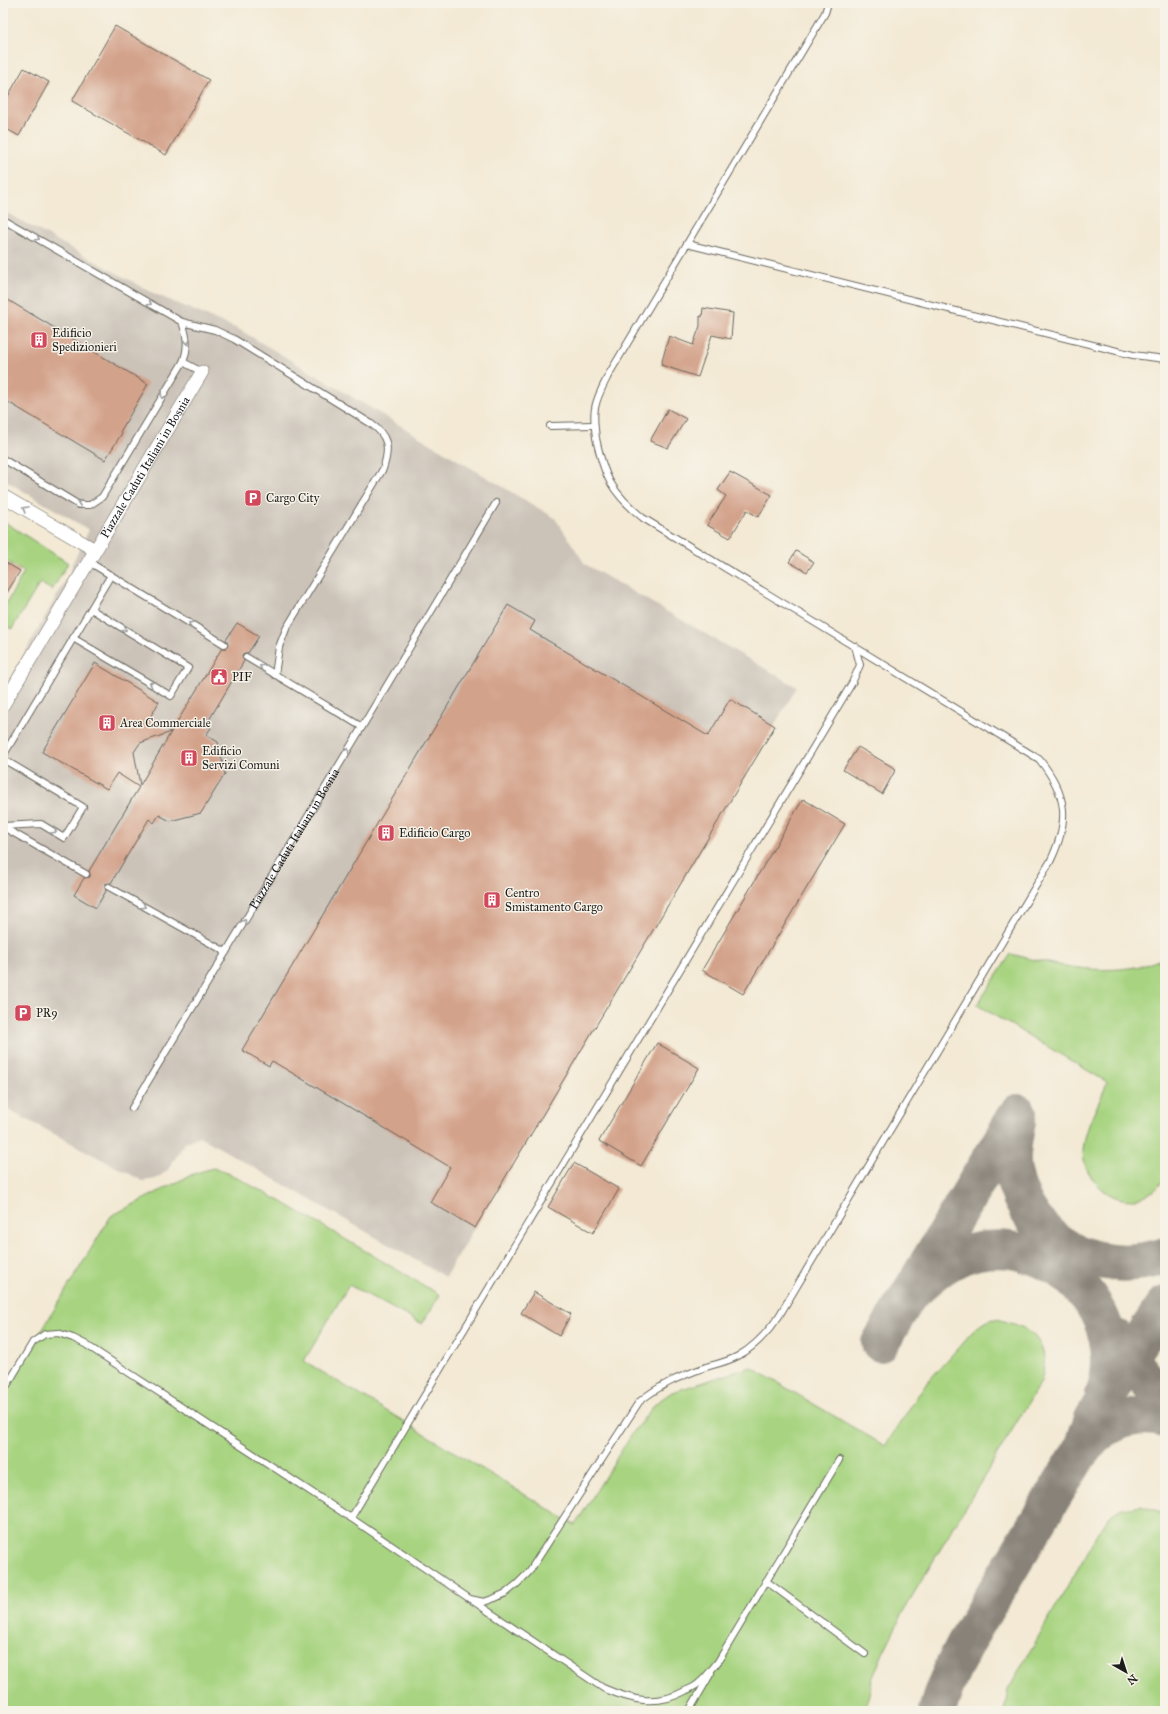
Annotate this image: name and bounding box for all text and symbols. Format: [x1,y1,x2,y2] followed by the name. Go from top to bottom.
[33,233,40,240] one-way arrow
[145,298,153,305] one-way arrow
[52,326,117,354] place label: Edificio Spedizionieri
[29,330,49,350] building icon: Edificio Spedizionieri
[182,339,191,345] one-way arrow
[160,392,168,399] one-way arrow
[97,393,193,540] street label: Piazzale Caduti Italiani in Bosnia
[243,488,263,508] parking icon: Cargo City
[266,491,320,506] place label: Cargo City
[76,499,83,508] one-way arrow
[22,506,29,513] one-way arrow
[188,621,195,628] one-way arrow
[120,625,127,632] one-way arrow
[259,664,266,672] one-way arrow
[209,667,229,687] public building icon: PIF
[232,670,252,684] place label: PIF
[149,682,156,689] one-way arrow
[97,713,117,733] building icon: Area Commerciale
[119,716,211,730] place label: Area Commerciale
[202,744,280,772] place label: Edificio Servizi Comuni
[179,748,199,768] building icon: Edificio Servizi Comuni
[343,748,350,755] one-way arrow
[246,765,343,912] street label: Piazzale Caduti Italiani in Bosnia
[376,823,396,843] building icon: Edificio Cargo
[399,826,470,841] place label: Edificio Cargo
[50,827,57,834] one-way arrow
[505,886,603,915] place label: Centro Smistamento Cargo
[482,890,502,910] building icon: Centro Smistamento Cargo
[139,901,146,908] one-way arrow
[239,919,247,926] one-way arrow
[13,1003,33,1023] parking icon: PR9
[36,1006,58,1020] place label: PR9
[1106,1652,1146,1692] north arrow
[1124,1671,1140,1688] text: N

